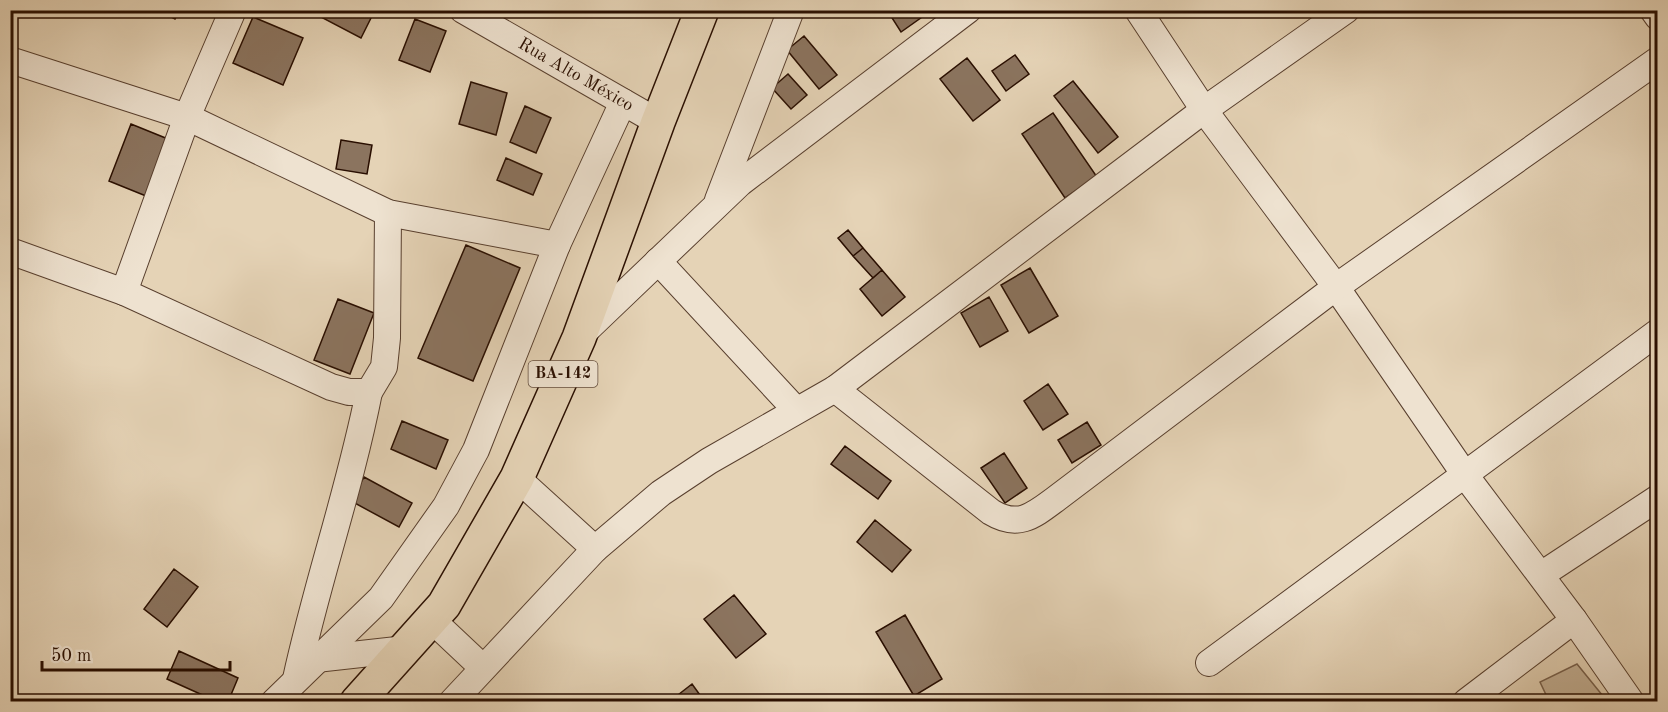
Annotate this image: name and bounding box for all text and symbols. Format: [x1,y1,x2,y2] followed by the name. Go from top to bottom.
[515,35,637,115] street label: Rua Alto México
[528,361,598,387] road number: BA-142
[42,634,230,672] scale bar
[51,647,91,665] text: 50 m

